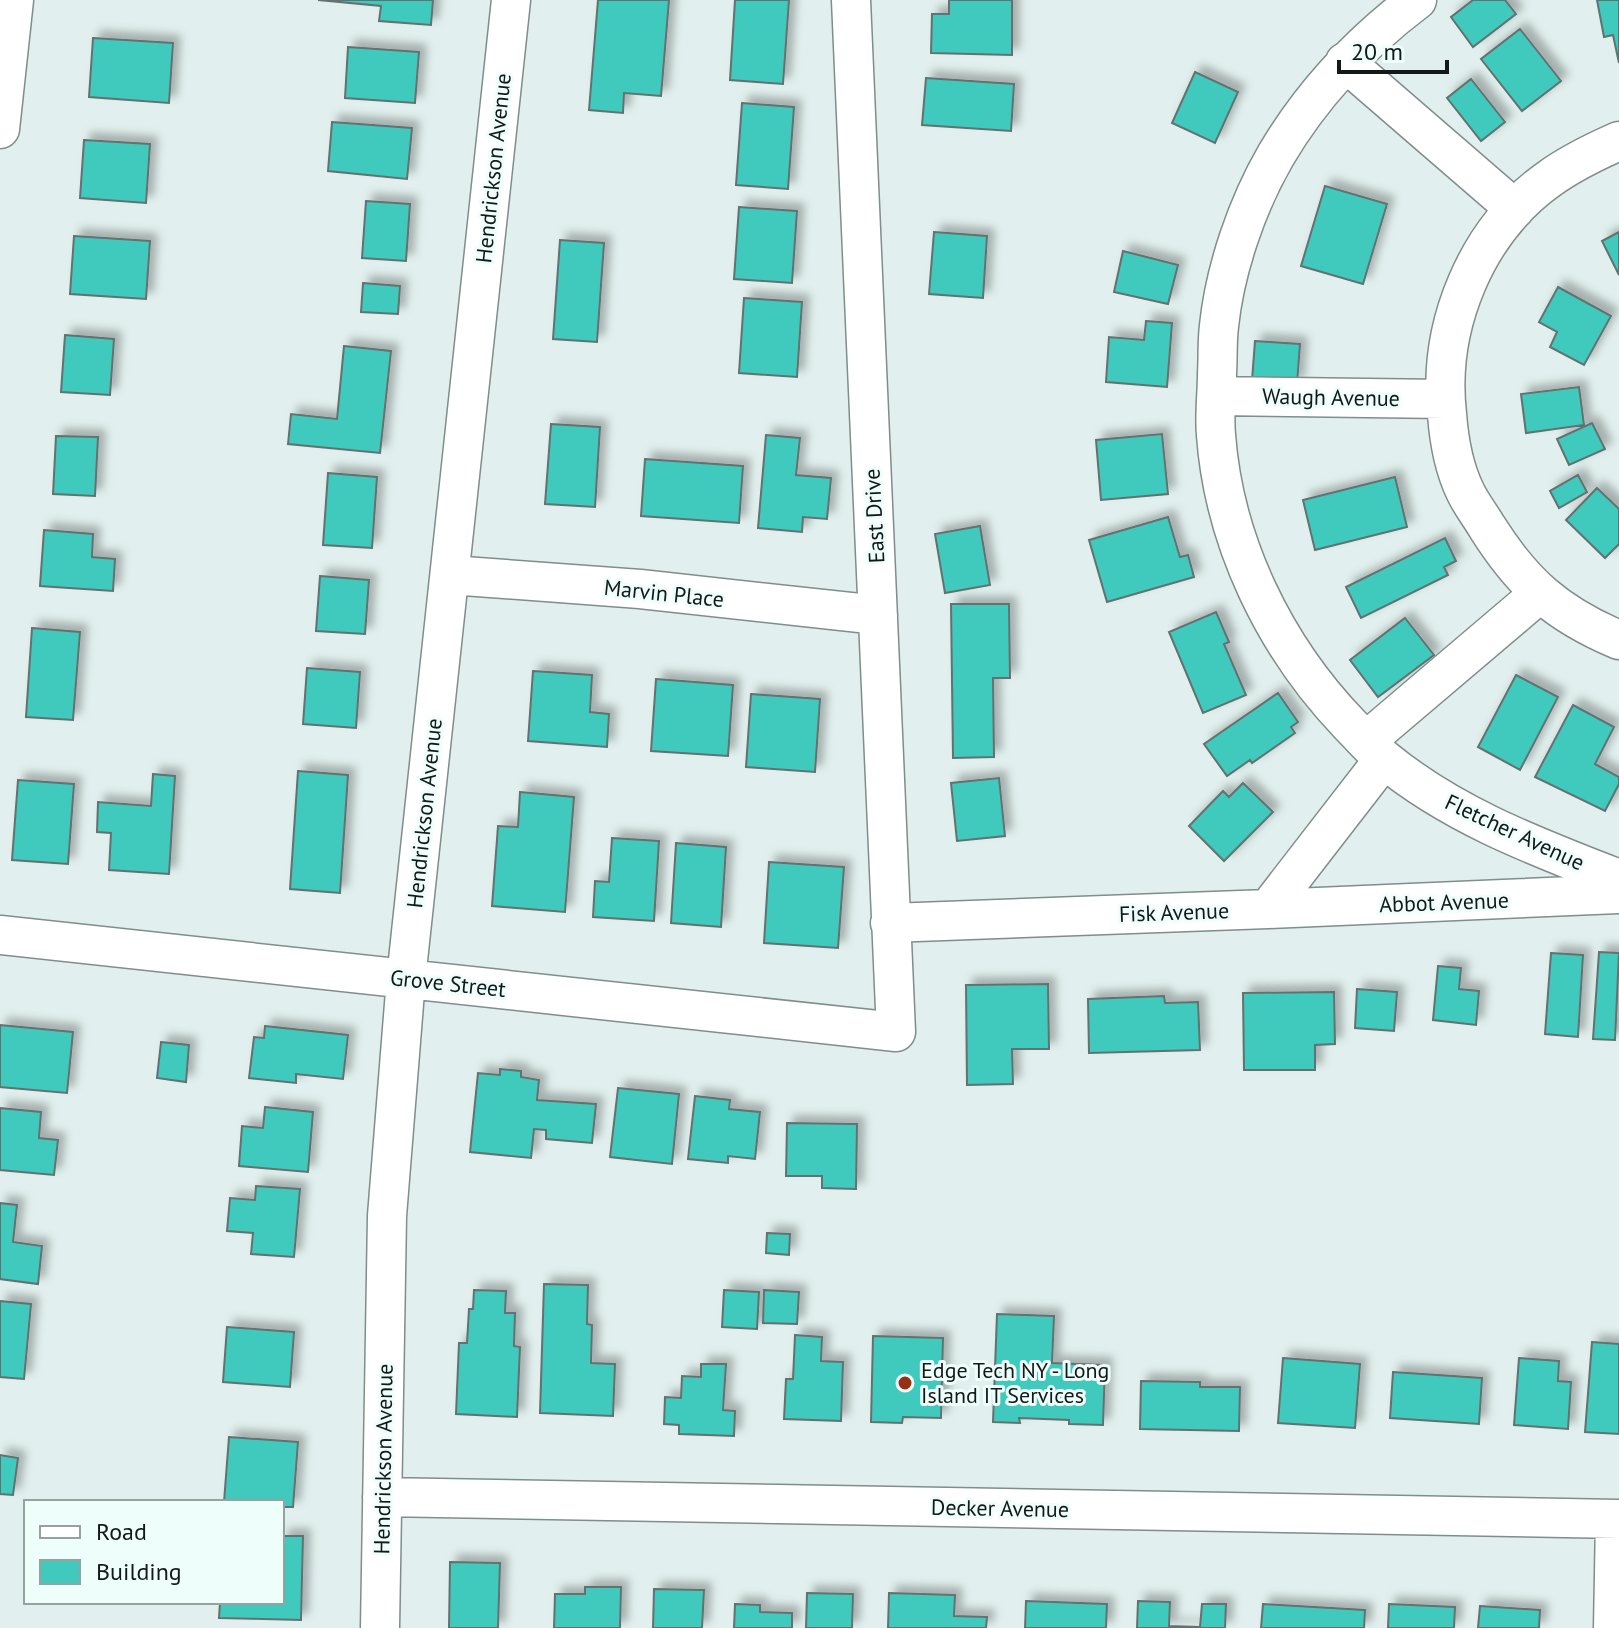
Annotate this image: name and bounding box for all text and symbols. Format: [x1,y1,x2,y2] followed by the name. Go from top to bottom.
[1339,24,1447,74] scale bar
[1351,36,1403,67] text: 20 m
[469,72,517,264] street label: Hendrickson Avenue
[1262,382,1400,412] street label: Waugh Avenue
[858,468,890,564] street label: East Drive
[603,573,725,613] street label: Marvin Place
[400,717,448,909] street label: Hendrickson Avenue
[1441,787,1589,877] street label: Fletcher Avenue
[1379,886,1509,918] street label: Abbot Avenue
[1118,896,1230,928] street label: Fisk Avenue
[389,963,508,1003] street label: Grove Street
[921,1356,1109,1409] place label: Edge Tech NY - Long Island IT Services
[367,1363,399,1555] street label: Hendrickson Avenue
[896,1374,914,1392] marker: Edge Tech NY - Long Island IT Services
[931,1493,1069,1523] street label: Decker Avenue
[24,1500,284,1604] legend
[96,1516,147,1547] text: Road
[96,1556,182,1587] text: Building

